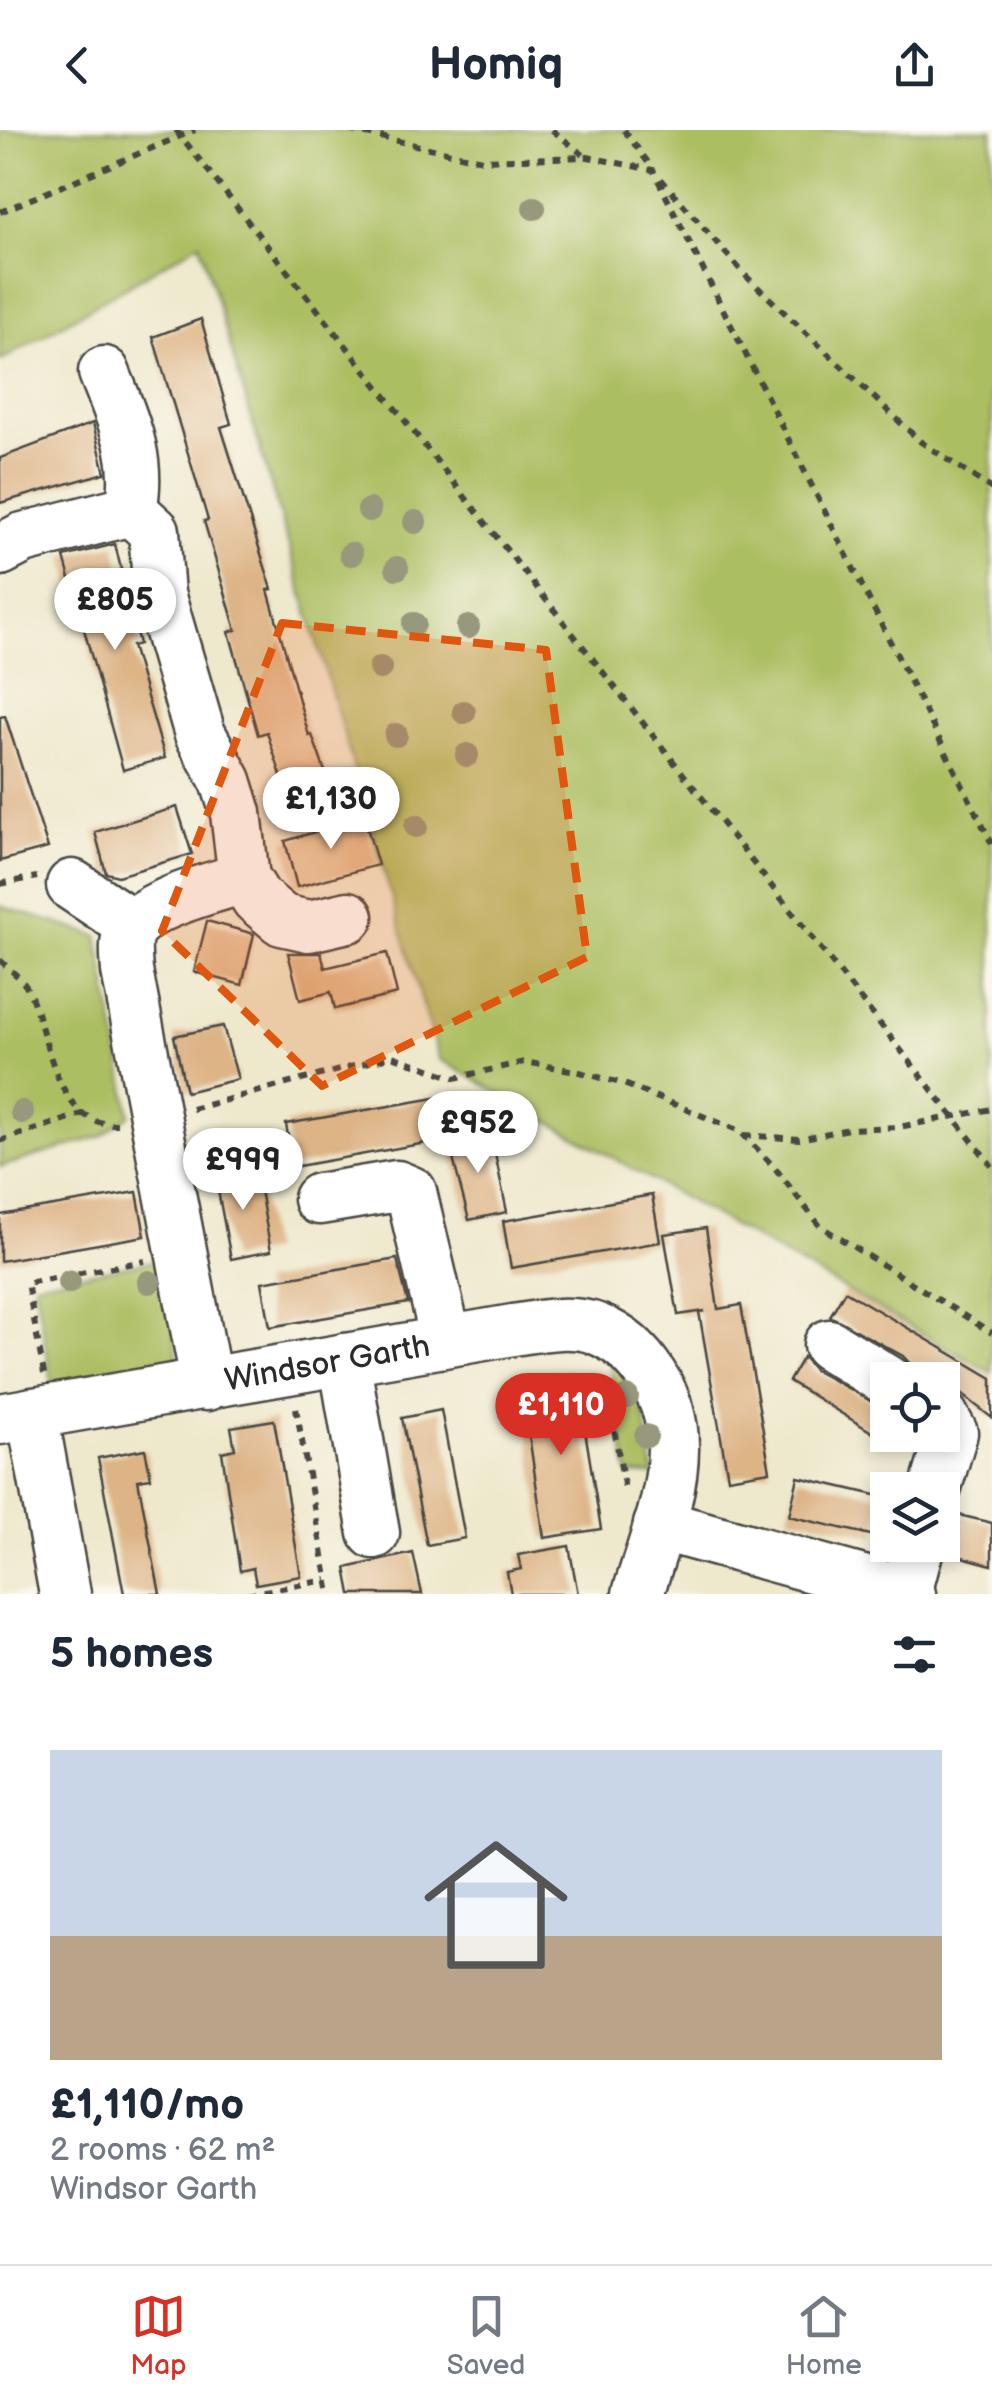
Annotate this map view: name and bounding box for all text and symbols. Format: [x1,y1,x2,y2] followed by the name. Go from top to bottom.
[50,38,105,93] icon: back
[429,38,563,93] text: Homiq
[887,38,942,93] icon: share
[56,568,174,653] pin: £805
[76,581,154,620] text: £805
[250,767,412,852] pin: £1,130
[285,780,377,819] text: £1,130
[419,1091,537,1176] pin: £952
[440,1104,516,1143] text: £952
[184,1128,302,1213] pin: £999
[205,1141,281,1180] text: £999
[222,1327,433,1401] street label: Windsor Garth
[870,1362,960,1562] map controls
[870,1362,960,1452] button: locate
[480,1373,642,1458] pin: £1,110
[517,1386,605,1425] text: £1,110
[870,1472,960,1562] button: layers
[887,1627,942,1682] icon: filters
[50,1629,213,1680] text: 5 homes
[406,1815,586,1995] icon: home
[50,2080,244,2131] text: £1,110/mo
[50,2131,275,2170] text: 2 rooms · 62 m²
[50,2170,257,2209] text: Windsor Garth
[130,2289,186,2382] tab: Map
[447,2289,525,2382] tab: Saved
[786,2289,862,2382] tab: Home

